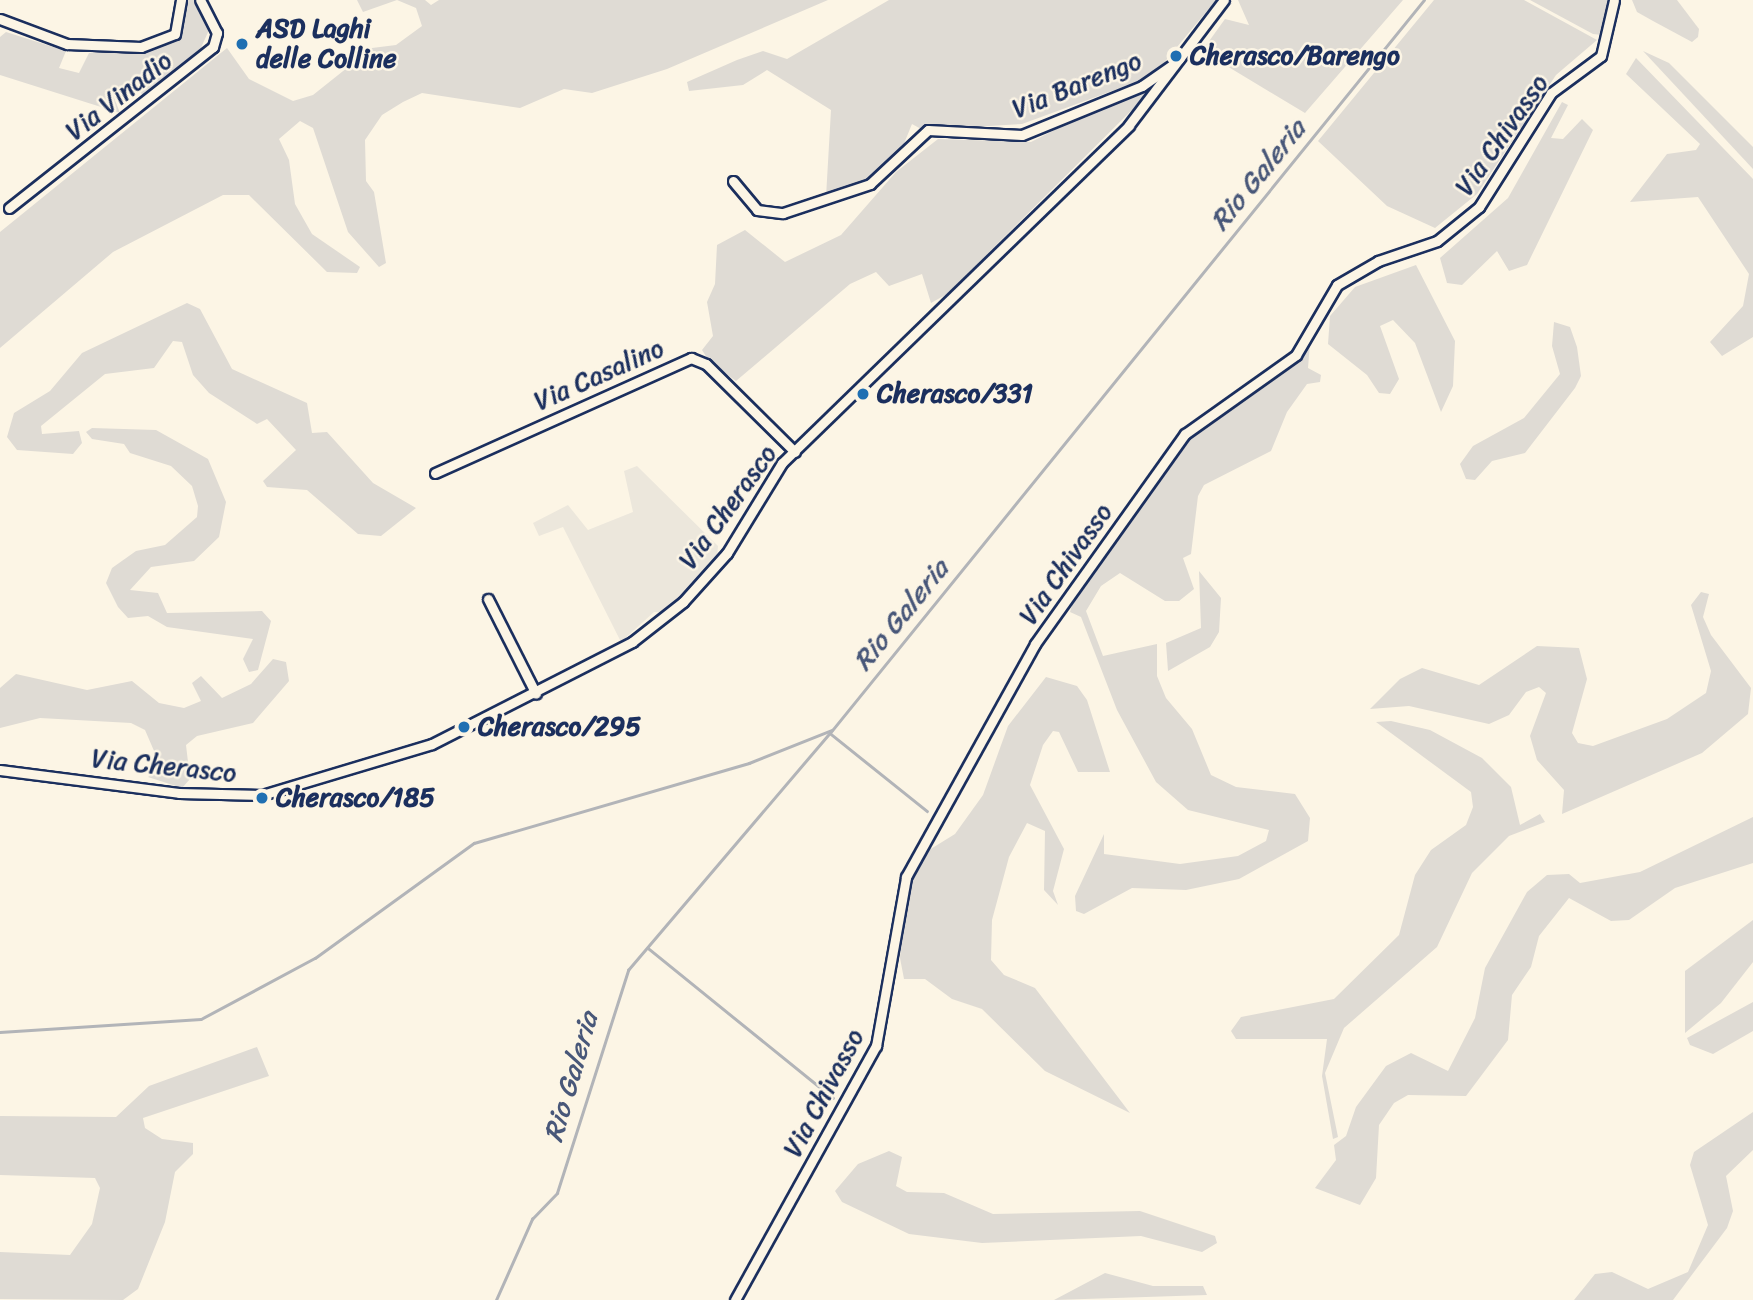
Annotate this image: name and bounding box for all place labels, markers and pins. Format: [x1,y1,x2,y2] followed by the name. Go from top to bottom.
[256,13,396,74] place label: ASD Laghi delle Colline
[234,36,250,52] marker: ASD Laghi delle Colline
[1190,40,1400,72] place label: Cherasco/Barengo
[1168,48,1184,64] marker: Cherasco/Barengo
[877,378,1033,410] place label: Cherasco/331
[855,386,871,402] marker: Cherasco/331
[478,711,641,743] place label: Cherasco/295
[456,719,472,735] marker: Cherasco/295
[276,782,435,814] place label: Cherasco/185
[254,790,270,806] marker: Cherasco/185

